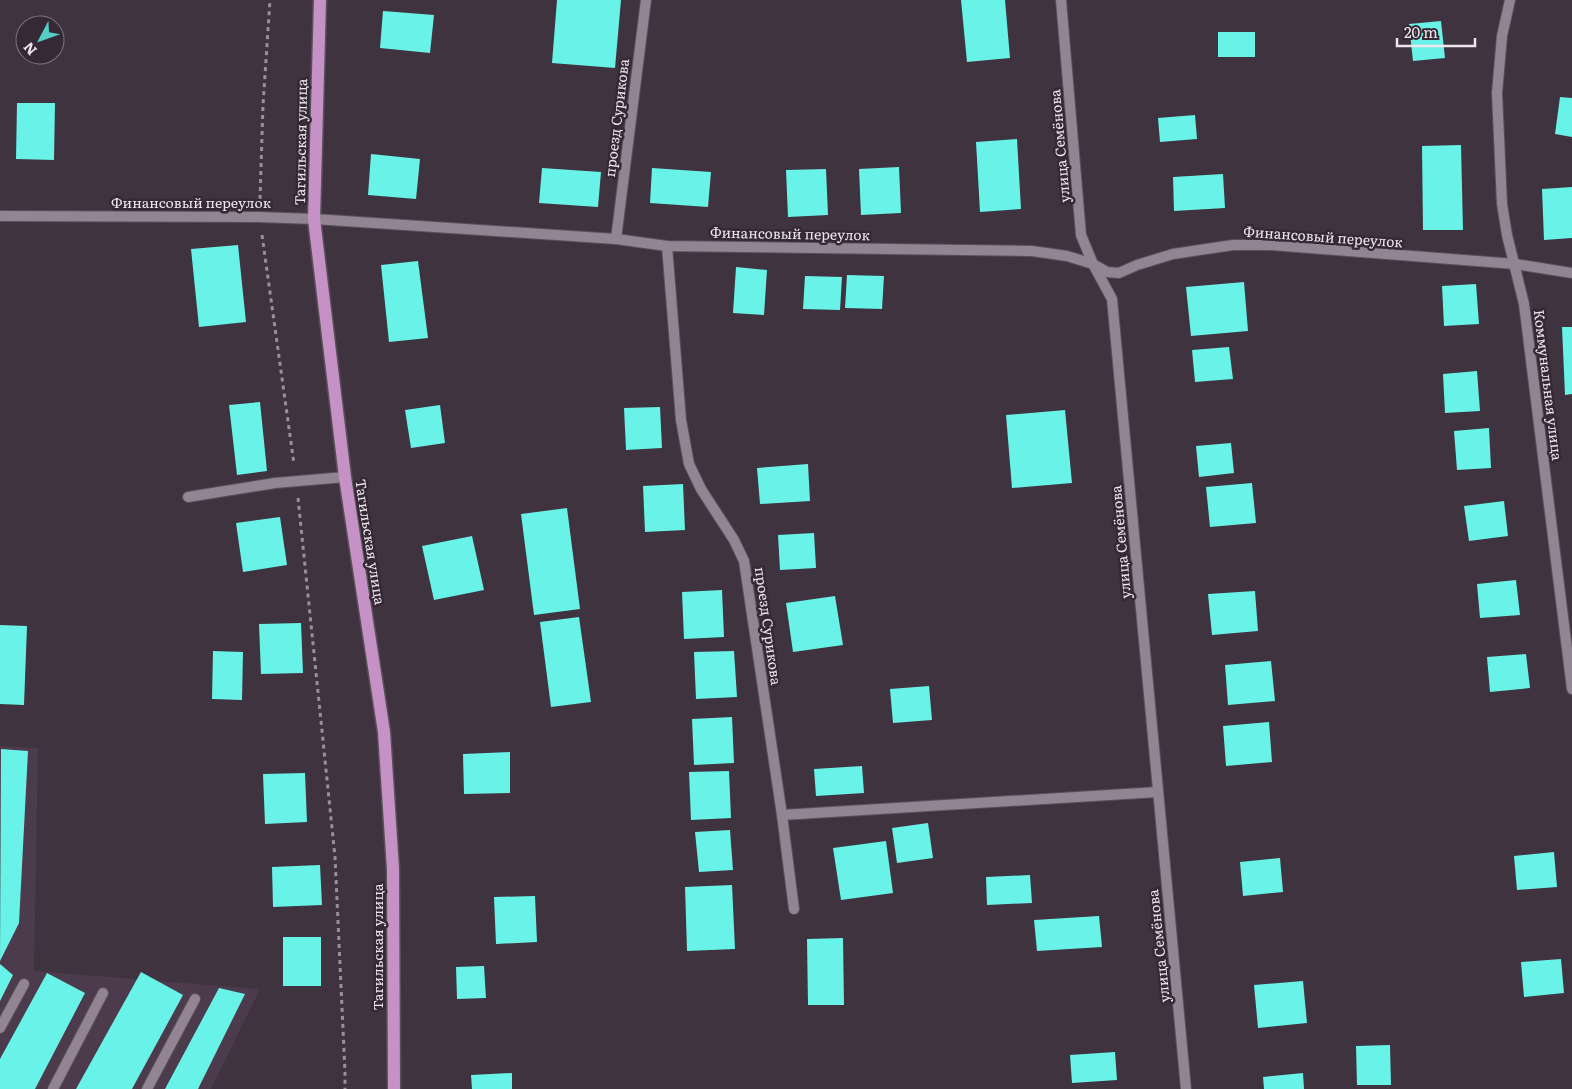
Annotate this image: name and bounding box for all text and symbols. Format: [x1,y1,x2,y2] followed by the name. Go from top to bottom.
[15,15,65,65] north arrow
[1397,15,1474,47] scale bar
[1404,20,1438,43] text: 20 m
[18,38,41,60] text: N
[599,57,633,178] street label: проезд Сурикова
[289,78,311,206] street label: Тагильская улица
[1044,88,1074,204] street label: улица Семёнова
[111,192,272,212] street label: Финансовый переулок
[1243,220,1404,252] street label: Финансовый переулок
[710,222,871,244] street label: Финансовый переулок
[1530,308,1568,462] street label: Коммунальная улица
[351,478,391,607] street label: Тагильская улица
[1105,484,1135,600] street label: улица Семёнова
[751,566,787,687] street label: проезд Сурикова
[367,883,387,1010] street label: Тагильская улица
[1142,888,1174,1004] street label: улица Семёнова

